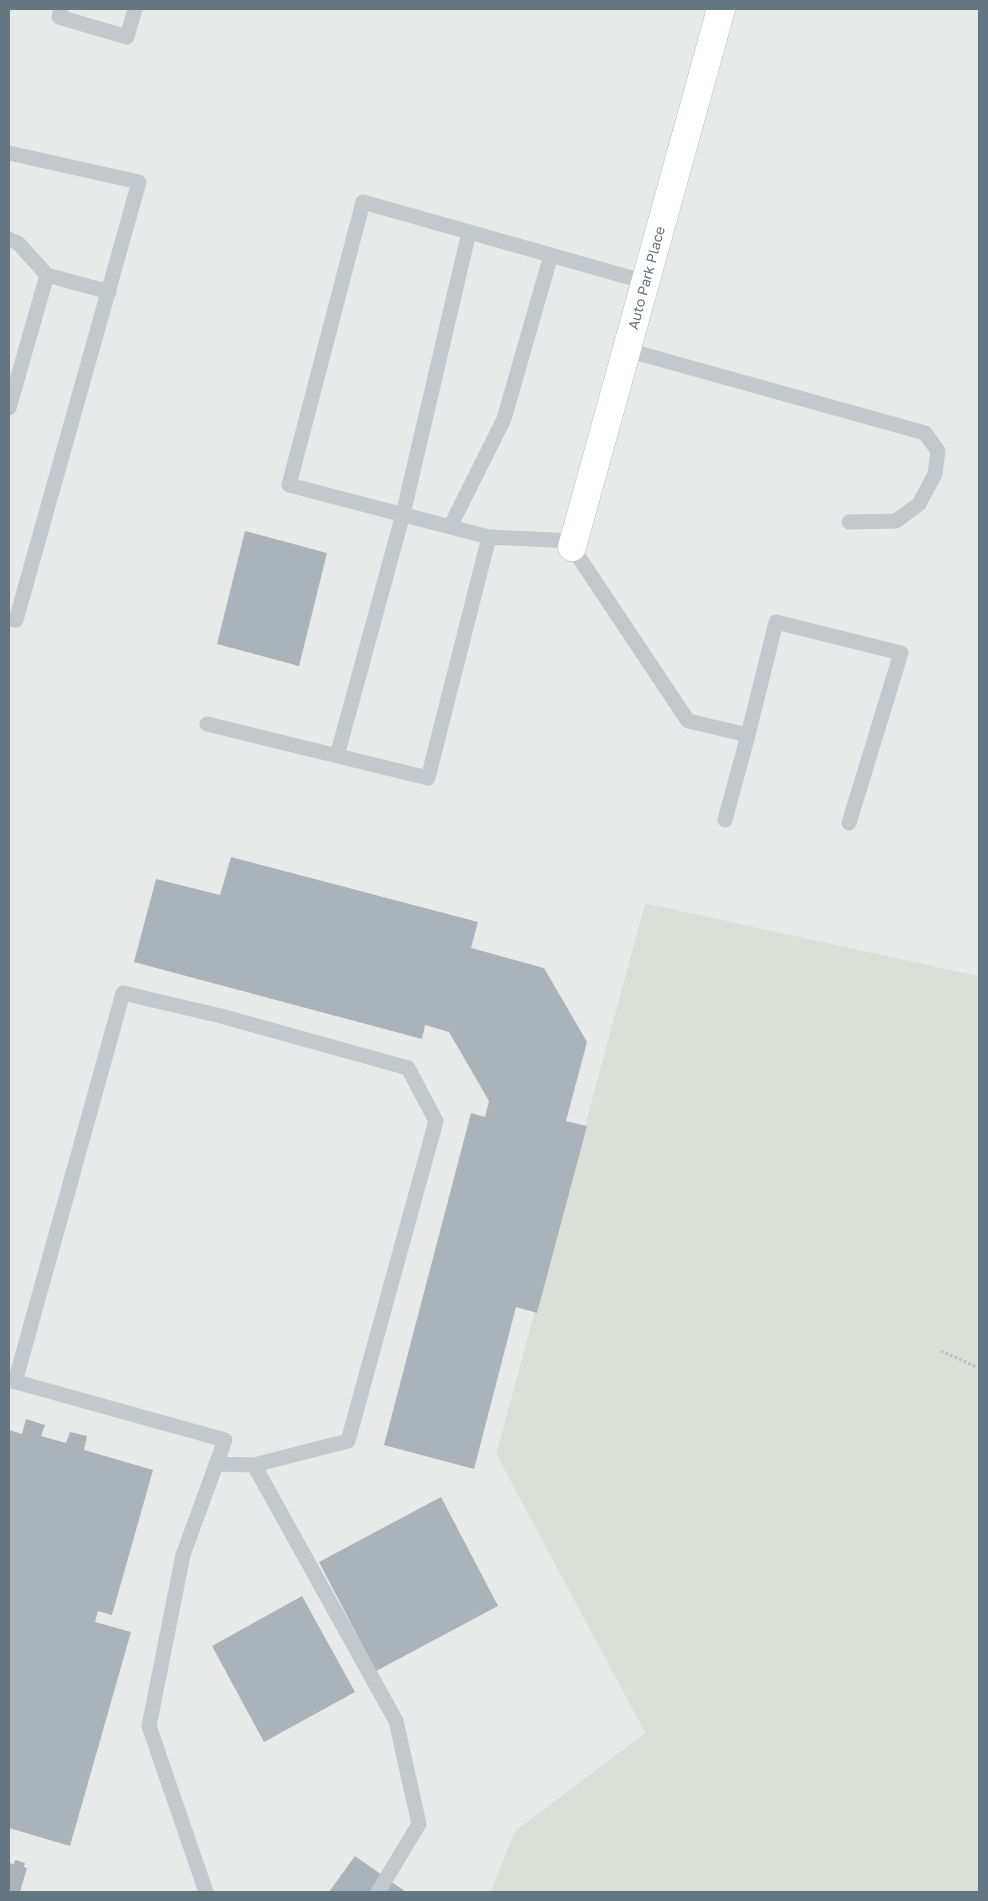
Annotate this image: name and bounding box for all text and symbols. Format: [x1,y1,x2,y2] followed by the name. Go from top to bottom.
[625,225,669,331] street label: Auto Park Place

